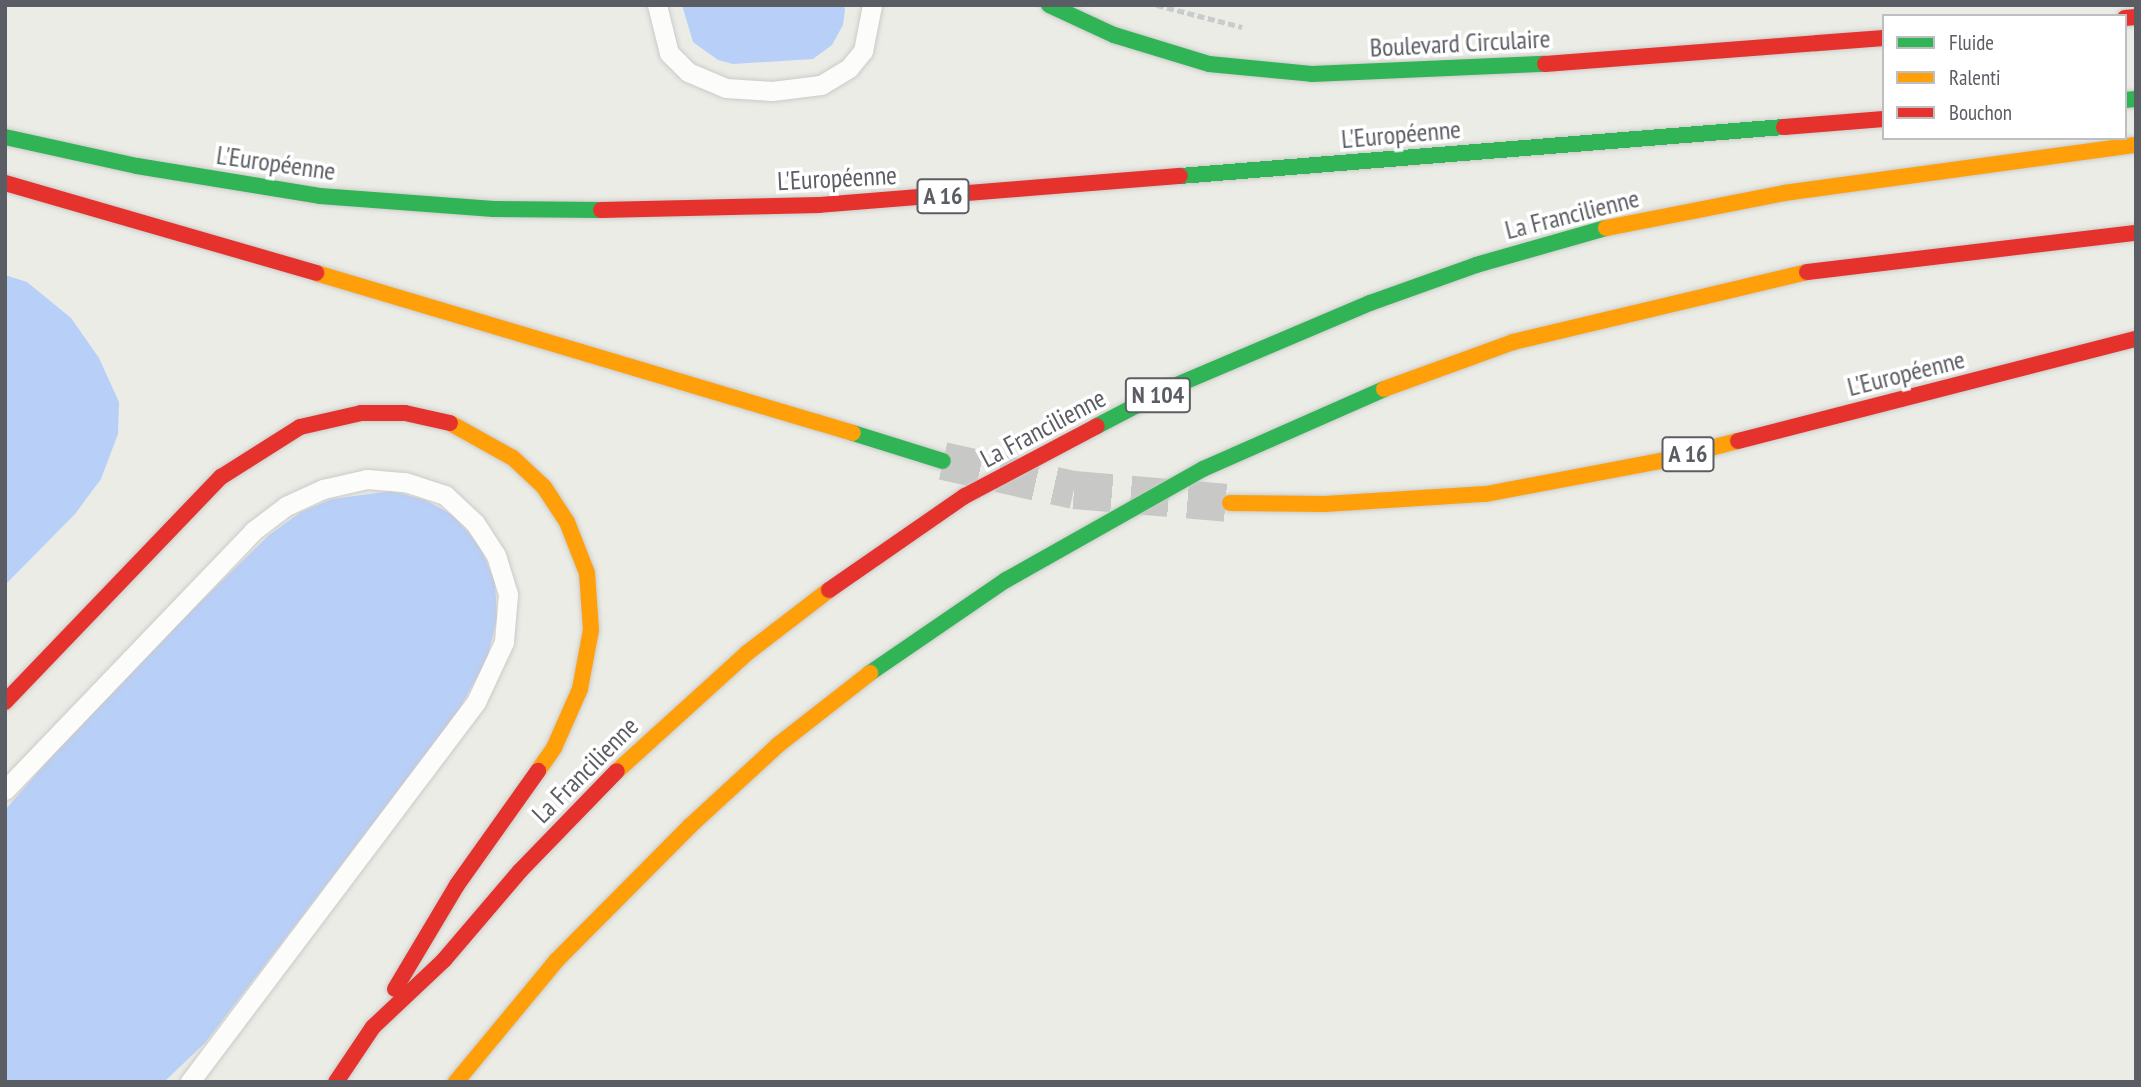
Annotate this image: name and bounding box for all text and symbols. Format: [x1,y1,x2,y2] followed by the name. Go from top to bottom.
[1882,14,2127,140] legend
[1369,23,1551,63] street label: Boulevard Circulaire
[1949,29,1994,56] text: Fluide
[1949,64,2001,91] text: Ralenti
[1949,99,2012,126] text: Bouchon
[1340,113,1462,155] street label: L'Européenne
[215,139,337,187] street label: L'Européenne
[776,159,898,197] street label: L'Européenne
[915,176,971,216] road number: A 16
[1502,182,1642,246] street label: La Francilienne
[1844,343,1968,403] street label: L'Européenne
[1125,374,1191,416] road number: N 104
[975,382,1111,474] street label: La Francilienne
[1660,434,1716,475] road number: A 16
[526,711,644,829] street label: La Francilienne

